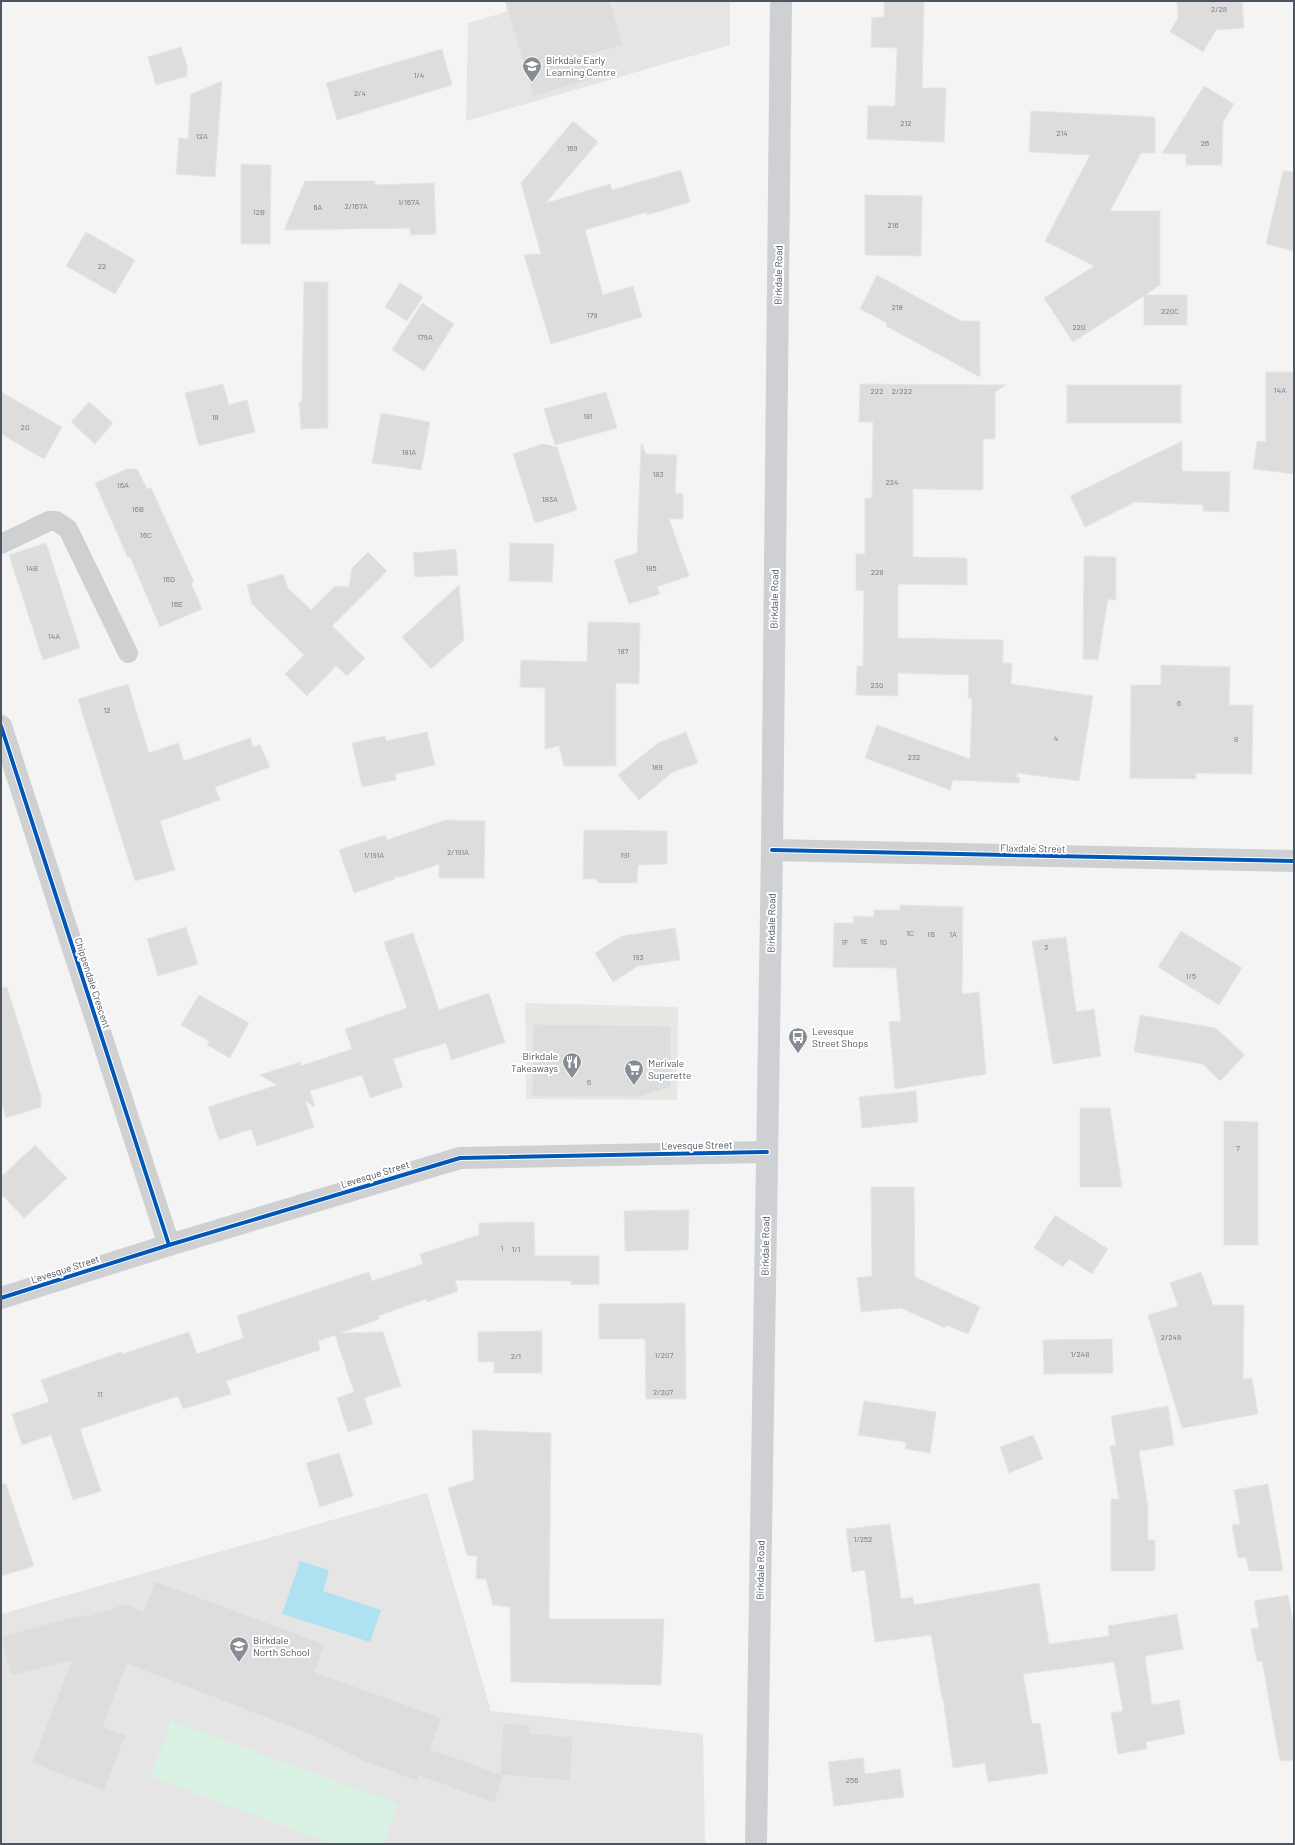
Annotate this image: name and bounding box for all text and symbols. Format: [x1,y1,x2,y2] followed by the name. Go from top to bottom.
[1211,4,1227,14] house number: 2/28
[546,54,616,78] place label: Birkdale Early Learning Centre
[521,55,543,83] school or university icon: Birkdale Early Learning Centre
[414,70,424,80] house number: 1/4
[354,88,366,98] house number: 2/4
[900,118,912,128] house number: 212
[1056,128,1068,138] house number: 214
[196,131,208,141] house number: 12A
[1201,138,1209,148] house number: 26
[566,143,578,153] house number: 169
[398,197,420,207] house number: 1/167A
[344,201,368,211] house number: 2/167A
[314,202,323,212] house number: 6A
[253,207,265,217] house number: 12B
[887,220,899,230] house number: 216
[771,245,785,305] street label: Birkdale Road
[98,261,106,271] house number: 22
[891,302,903,312] house number: 218
[1161,306,1179,316] house number: 220C
[587,310,597,320] house number: 179
[1072,322,1086,332] house number: 220
[417,332,433,342] house number: 179A
[1274,385,1286,395] house number: 14A
[871,386,883,396] house number: 222
[892,386,912,396] house number: 2/222
[583,411,593,421] house number: 181
[212,412,218,422] house number: 18
[21,422,29,432] house number: 20
[402,447,416,457] house number: 181A
[652,469,664,479] house number: 183
[886,477,898,487] house number: 224
[117,480,129,490] house number: 16A
[542,494,558,504] house number: 183A
[132,504,144,514] house number: 16B
[140,530,152,540] house number: 16C
[26,563,38,573] house number: 14B
[645,563,657,573] house number: 185
[871,567,883,577] house number: 228
[767,569,781,629] street label: Birkdale Road
[163,574,175,584] house number: 16D
[171,599,183,609] house number: 16E
[48,631,60,641] house number: 14A
[618,646,629,656] house number: 187
[871,680,883,690] house number: 230
[1177,698,1181,708] house number: 6
[103,705,111,715] house number: 12
[1054,733,1058,743] house number: 4
[1234,734,1238,744] house number: 8
[908,752,920,762] house number: 232
[651,762,663,772] house number: 189
[1000,841,1066,855] street label: Flaxdale Street
[447,847,469,857] house number: 2/191A
[364,850,384,860] house number: 1/191A
[620,850,630,860] house number: 191
[764,893,778,953] street label: Birkdale Road
[906,928,914,938] house number: 1C
[927,929,935,939] house number: 1B
[949,929,957,939] house number: 1A
[73,936,114,1030] street label: Chippendale Crescent
[860,936,868,946] house number: 1E
[841,937,849,947] house number: 1F
[879,937,887,947] house number: 1D
[1044,942,1048,952] house number: 3
[632,952,644,962] house number: 193
[1186,971,1196,981] house number: 1/5
[812,1025,868,1049] place label: Levesque Street Shops
[787,1026,809,1054] bus stop icon: Levesque Street Shops
[511,1050,558,1074] place label: Birkdale Takeaways
[561,1051,583,1079] restaurant icon: Birkdale Takeaways
[648,1057,691,1081] place label: Merivale Superette
[623,1058,645,1086] supermarket icon: Merivale Superette
[587,1077,591,1087] house number: 6
[661,1138,733,1152] street label: Levesque Street
[1236,1143,1240,1153] house number: 7
[339,1158,411,1190] street label: Levesque Street
[758,1216,772,1276] street label: Birkdale Road
[501,1243,504,1253] house number: 1
[512,1244,521,1254] house number: 1/1
[29,1252,101,1286] street label: Levesque Street
[1161,1332,1181,1342] house number: 2/248
[1071,1349,1089,1359] house number: 1/248
[655,1350,674,1360] house number: 1/207
[511,1351,521,1361] house number: 2/1
[653,1387,673,1397] house number: 2/207
[97,1389,103,1399] house number: 11
[854,1534,872,1544] house number: 1/252
[753,1540,767,1600] street label: Birkdale Road
[253,1634,310,1658] place label: Birkdale North School
[228,1635,250,1663] school or university icon: Birkdale North School
[846,1775,858,1785] house number: 256

